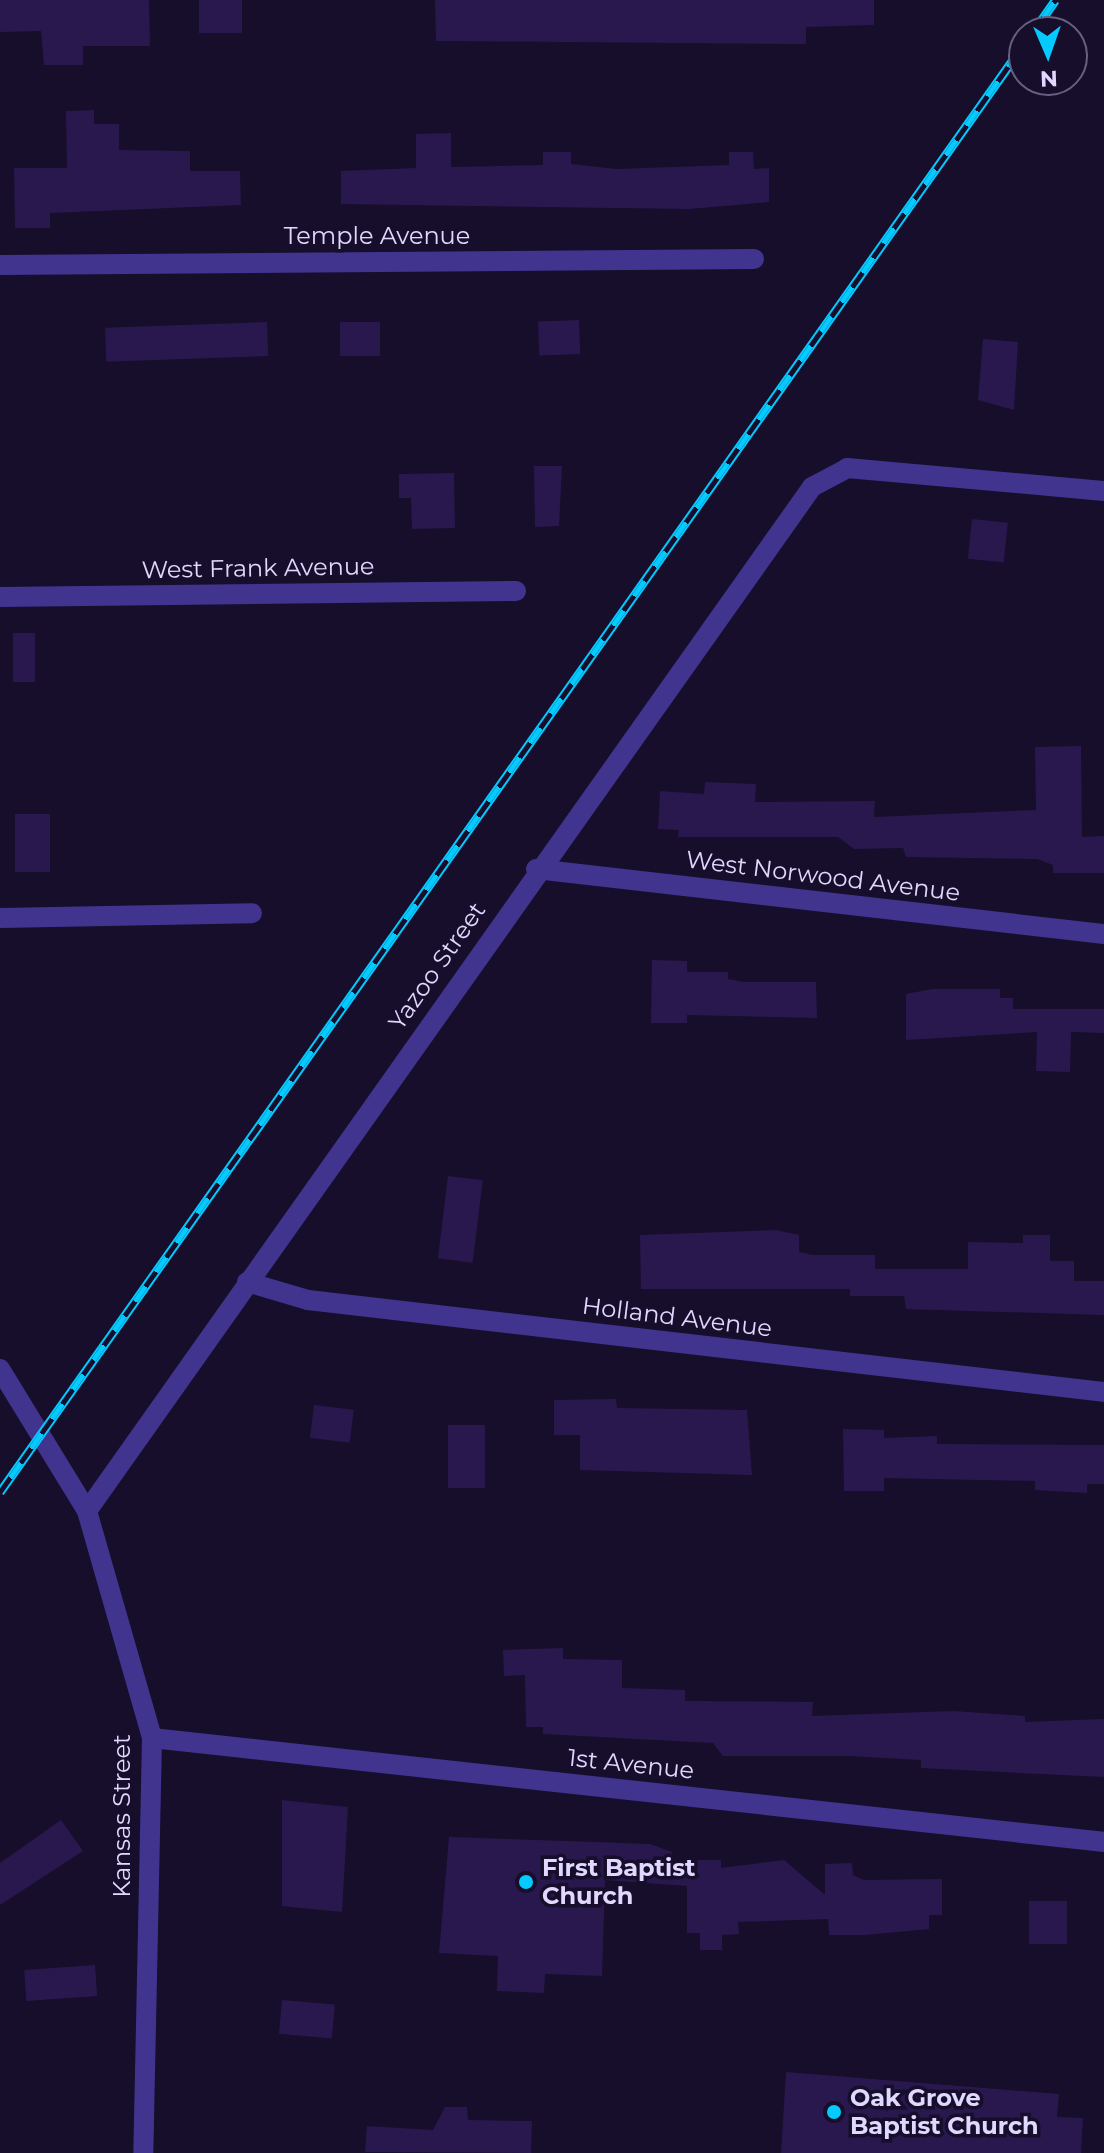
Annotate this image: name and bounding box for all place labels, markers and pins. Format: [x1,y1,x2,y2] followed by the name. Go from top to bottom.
[542,1854,695,1910] place label: First Baptist Church
[517,1873,535,1891] marker: First Baptist Church
[850,2084,1039,2140] place label: Oak Grove Baptist Church
[825,2103,843,2121] marker: Oak Grove Baptist Church

